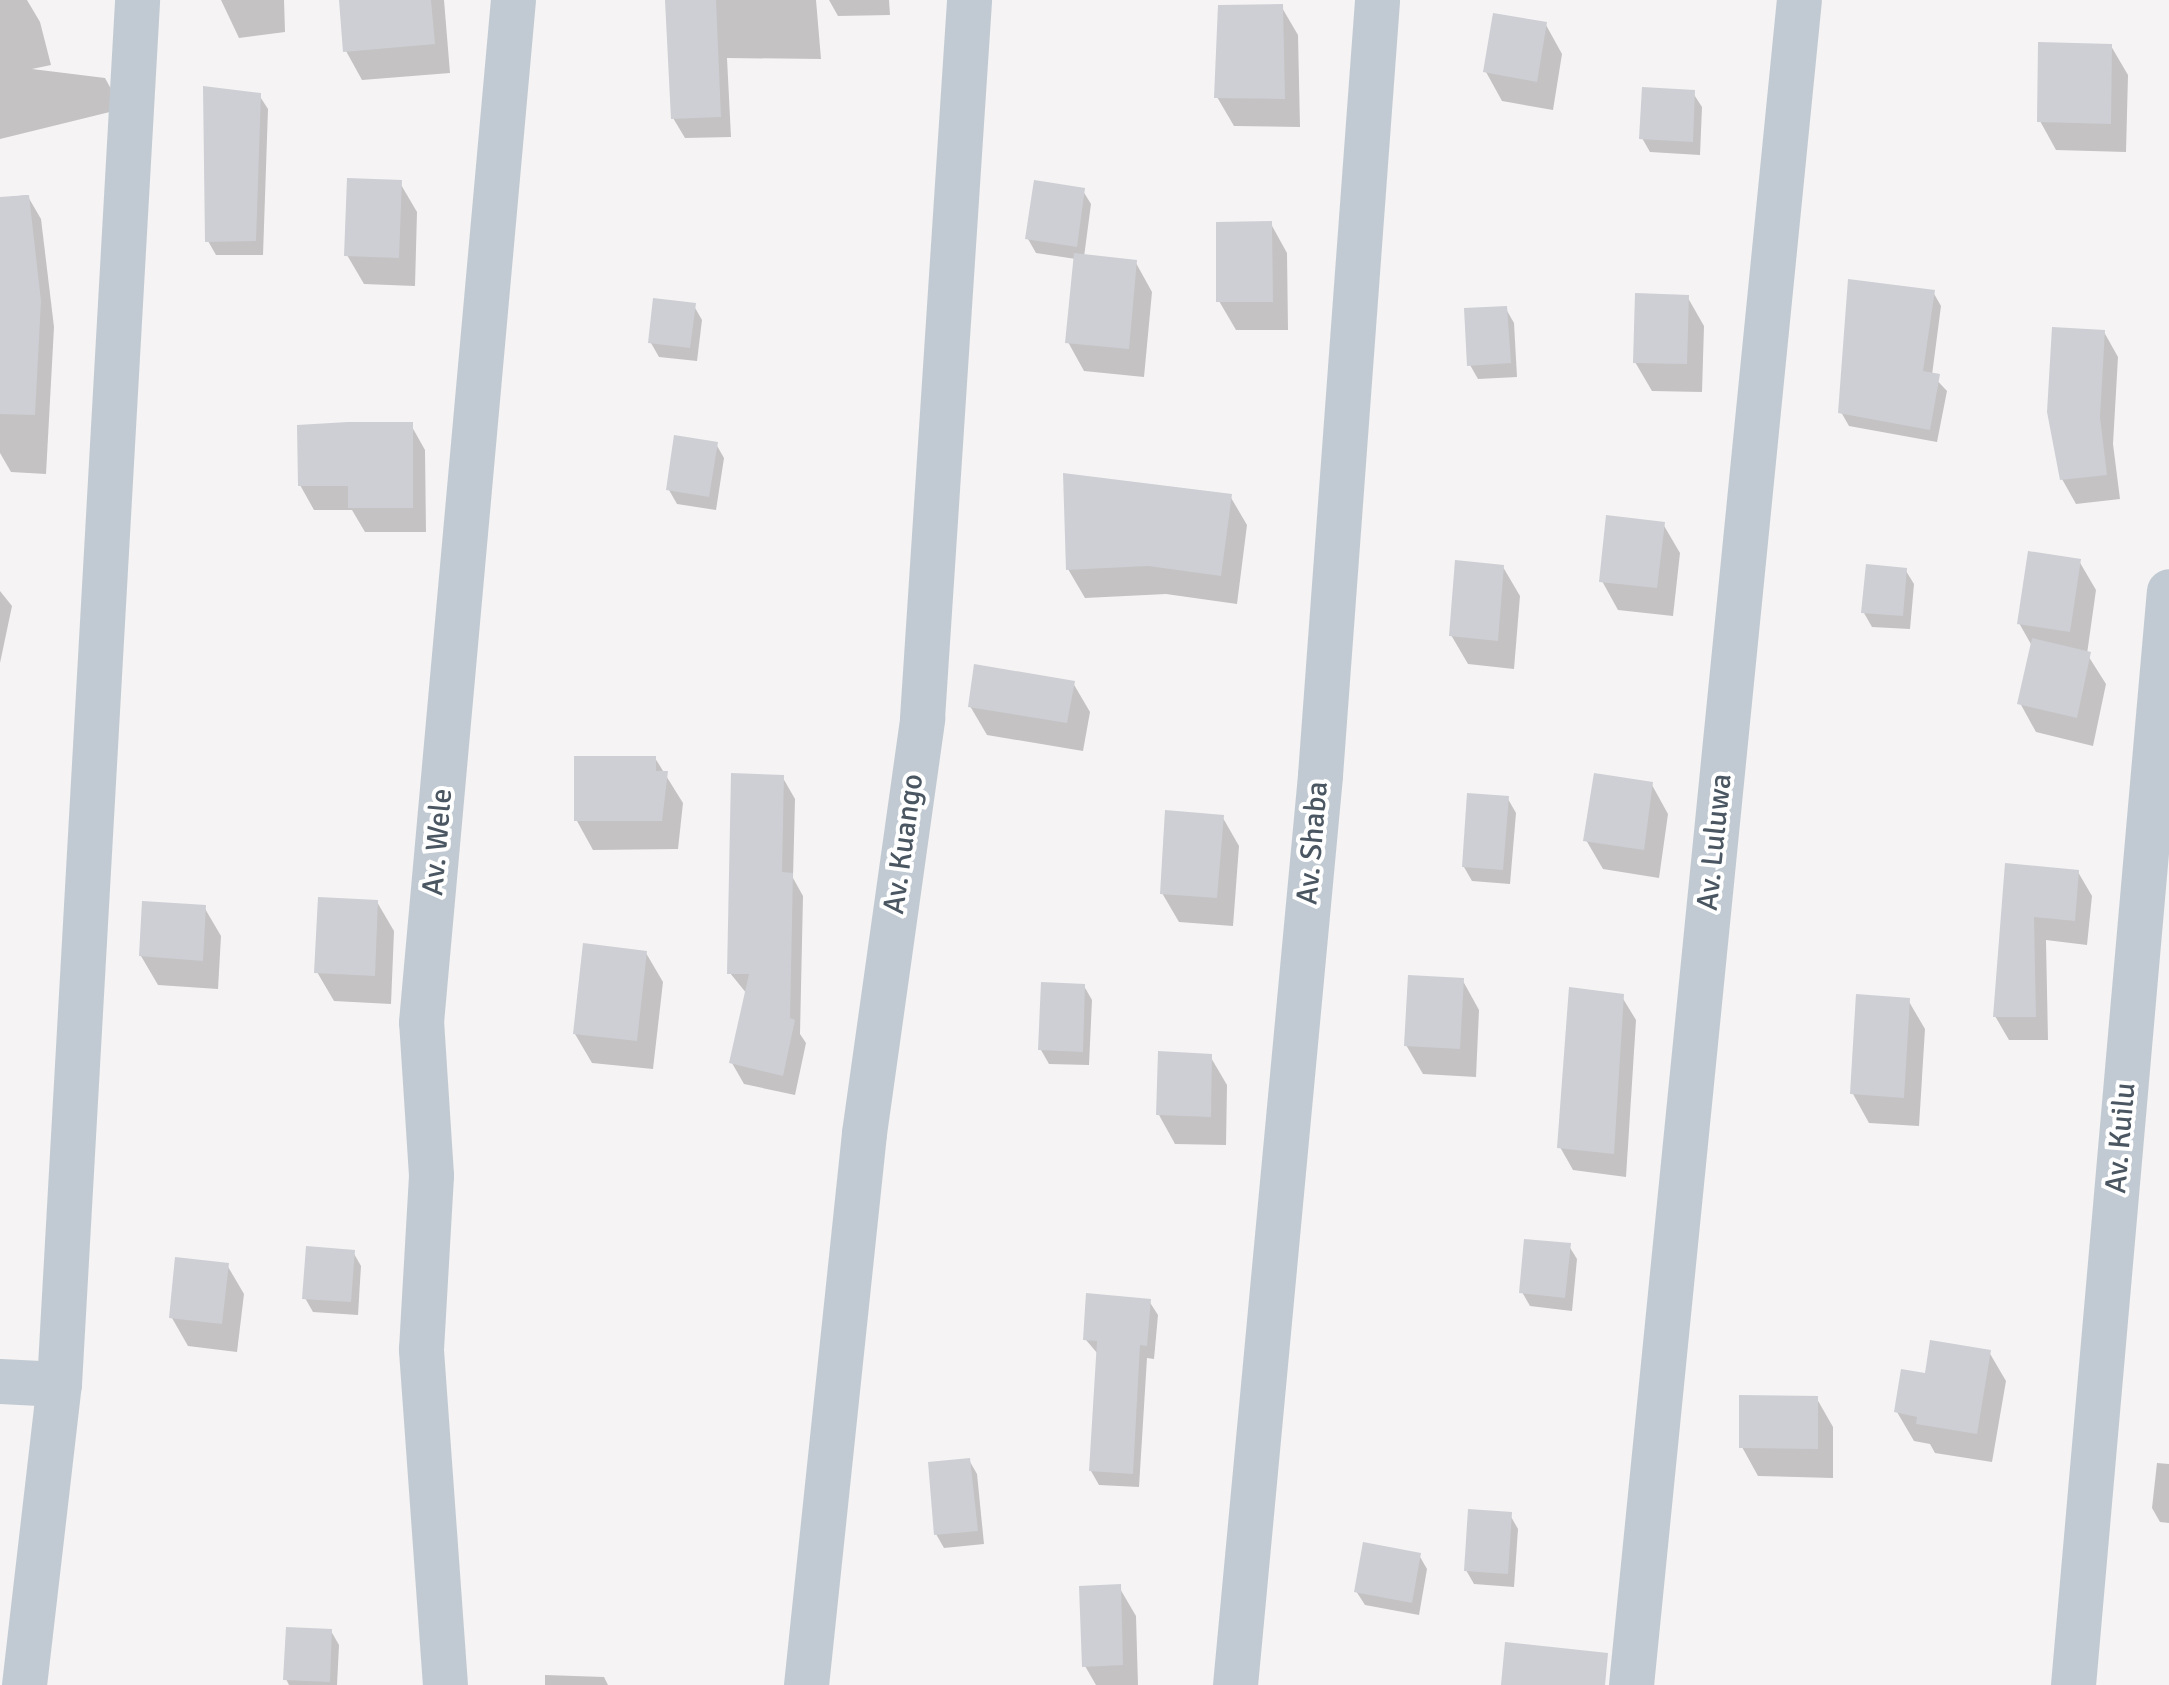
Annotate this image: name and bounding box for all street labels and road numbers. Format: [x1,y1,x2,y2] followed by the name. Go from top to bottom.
[876,772,932,916] street label: Av. Kuango
[1690,772,1740,912] street label: Av. Luluwa
[1290,780,1336,906] street label: Av. Shaba
[415,787,461,897] street label: Av. Wele
[2098,1081,2144,1195] street label: Av. Kuilu

